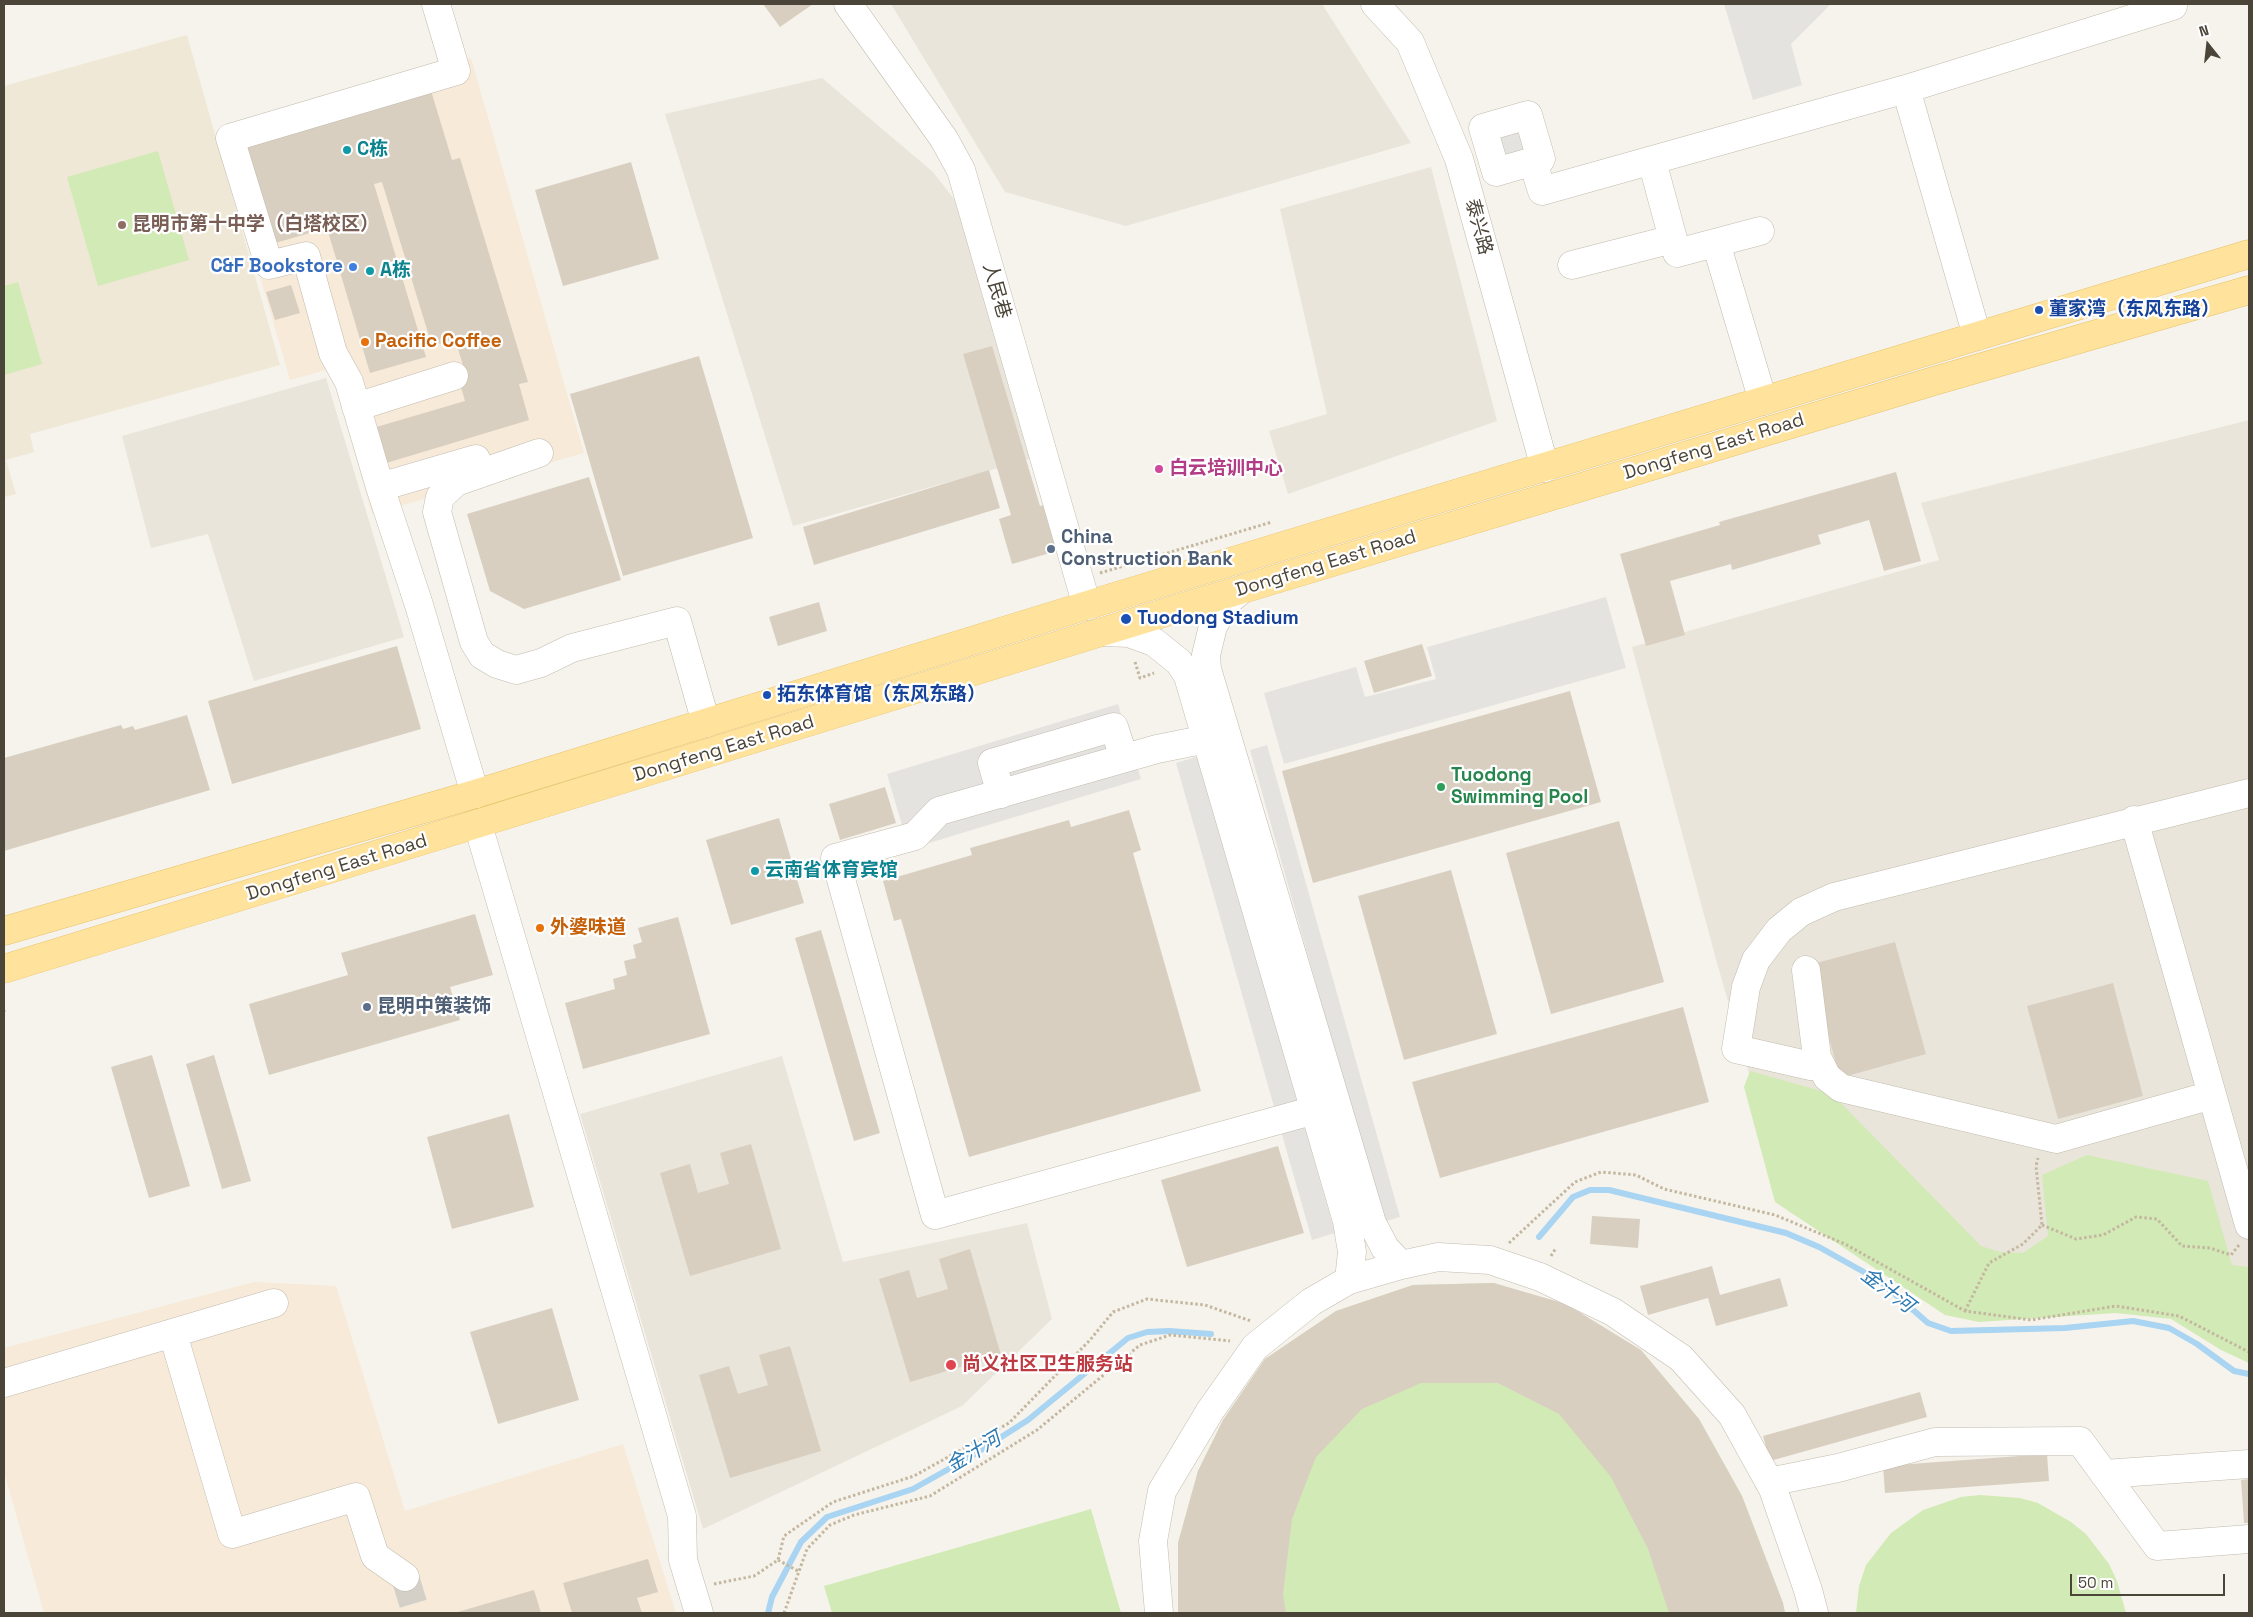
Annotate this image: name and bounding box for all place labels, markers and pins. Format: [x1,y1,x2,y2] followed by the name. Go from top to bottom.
[357,139,388,161] place label: C栋
[341,144,353,156] marker: C栋
[132,214,379,236] place label: 昆明市第十中学（白塔校区）
[116,219,128,231] marker: 昆明市第十中学（白塔校区）
[210,256,343,278] place label: C&F Bookstore
[380,260,411,282] place label: A栋
[347,261,359,273] marker: C&F Bookstore
[364,265,376,277] marker: A栋
[2049,299,2220,321] place label: 董家湾（东风东路）
[2033,304,2045,316] marker: 董家湾（东风东路）
[375,331,502,353] place label: Pacific Coffee
[359,336,371,348] marker: Pacific Coffee
[1169,458,1283,480] place label: 白云培训中心
[1153,463,1165,475] marker: 白云培训中心
[1061,527,1233,571] place label: China Construction Bank
[1045,543,1057,555] marker: China Construction Bank
[1137,608,1299,630] place label: Tuodong Stadium
[1119,612,1133,626] marker: Tuodong Stadium
[777,684,986,706] place label: 拓东体育馆（东风东路）
[761,689,773,701] marker: 拓东体育馆（东风东路）
[1451,765,1588,809] place label: Tuodong Swimming Pool
[1435,781,1447,793] marker: Tuodong Swimming Pool
[765,860,898,882] place label: 云南省体育宾馆
[749,865,761,877] marker: 云南省体育宾馆
[550,917,626,939] place label: 外婆味道
[534,922,546,934] marker: 外婆味道
[377,996,491,1018] place label: 昆明中策装饰
[361,1001,373,1013] marker: 昆明中策装饰
[962,1354,1133,1376] place label: 尚义社区卫生服务站
[944,1358,958,1372] marker: 尚义社区卫生服务站

